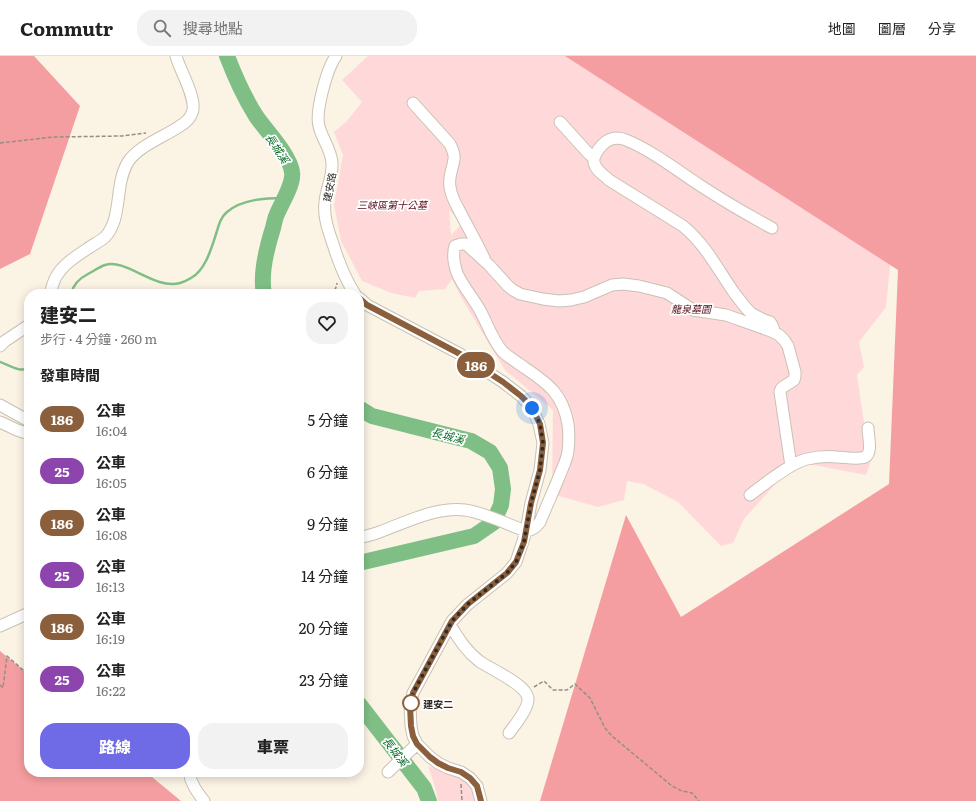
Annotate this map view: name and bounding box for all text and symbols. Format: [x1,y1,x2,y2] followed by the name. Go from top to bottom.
[137,10,417,46] search box
[20,14,113,42] text: Commutr
[183,16,243,39] text: 搜尋地點
[151,17,173,39] icon: search
[828,18,856,38] text: 地圖
[878,18,906,38] text: 圖層
[928,18,956,38] text: 分享
[262,130,295,168] water label: 長城溪
[319,171,339,203] street label: 建安路
[357,197,429,212] park label: 三峽區第十公墓
[40,300,97,328] text: 建安二
[671,301,713,316] park label: 龍泉墓園
[306,302,348,344] button: heart
[40,329,157,348] text: 步行 · 4 分鐘 · 260 m
[453,352,499,378] line badge: 186
[465,355,487,375] text: 186
[40,363,100,386] text: 發車時間
[96,398,126,421] text: 公車
[522,398,542,418] your location
[307,408,348,431] text: 5 分鐘
[51,409,73,429] text: 186
[96,421,127,440] text: 16:04
[430,423,468,447] water label: 長城溪
[96,450,126,473] text: 公車
[307,460,348,483] text: 6 分鐘
[54,461,70,481] text: 25
[96,473,127,492] text: 16:05
[96,502,126,525] text: 公車
[307,512,348,535] text: 9 分鐘
[51,513,73,533] text: 186
[96,525,127,544] text: 16:08
[96,554,126,577] text: 公車
[301,564,348,587] text: 14 分鐘
[54,565,70,585] text: 25
[96,577,125,596] text: 16:13
[96,606,126,629] text: 公車
[299,616,348,639] text: 20 分鐘
[51,617,73,637] text: 186
[96,629,125,648] text: 16:19
[96,658,126,681] text: 公車
[299,668,348,691] text: 23 分鐘
[54,669,70,689] text: 25
[96,681,126,700] text: 16:22
[402,694,420,712] marker: 建安二
[423,696,453,711] place label: 建安二
[40,723,190,769] button: 路線
[198,723,348,769] button: 車票
[380,733,414,771] water label: 長城溪

